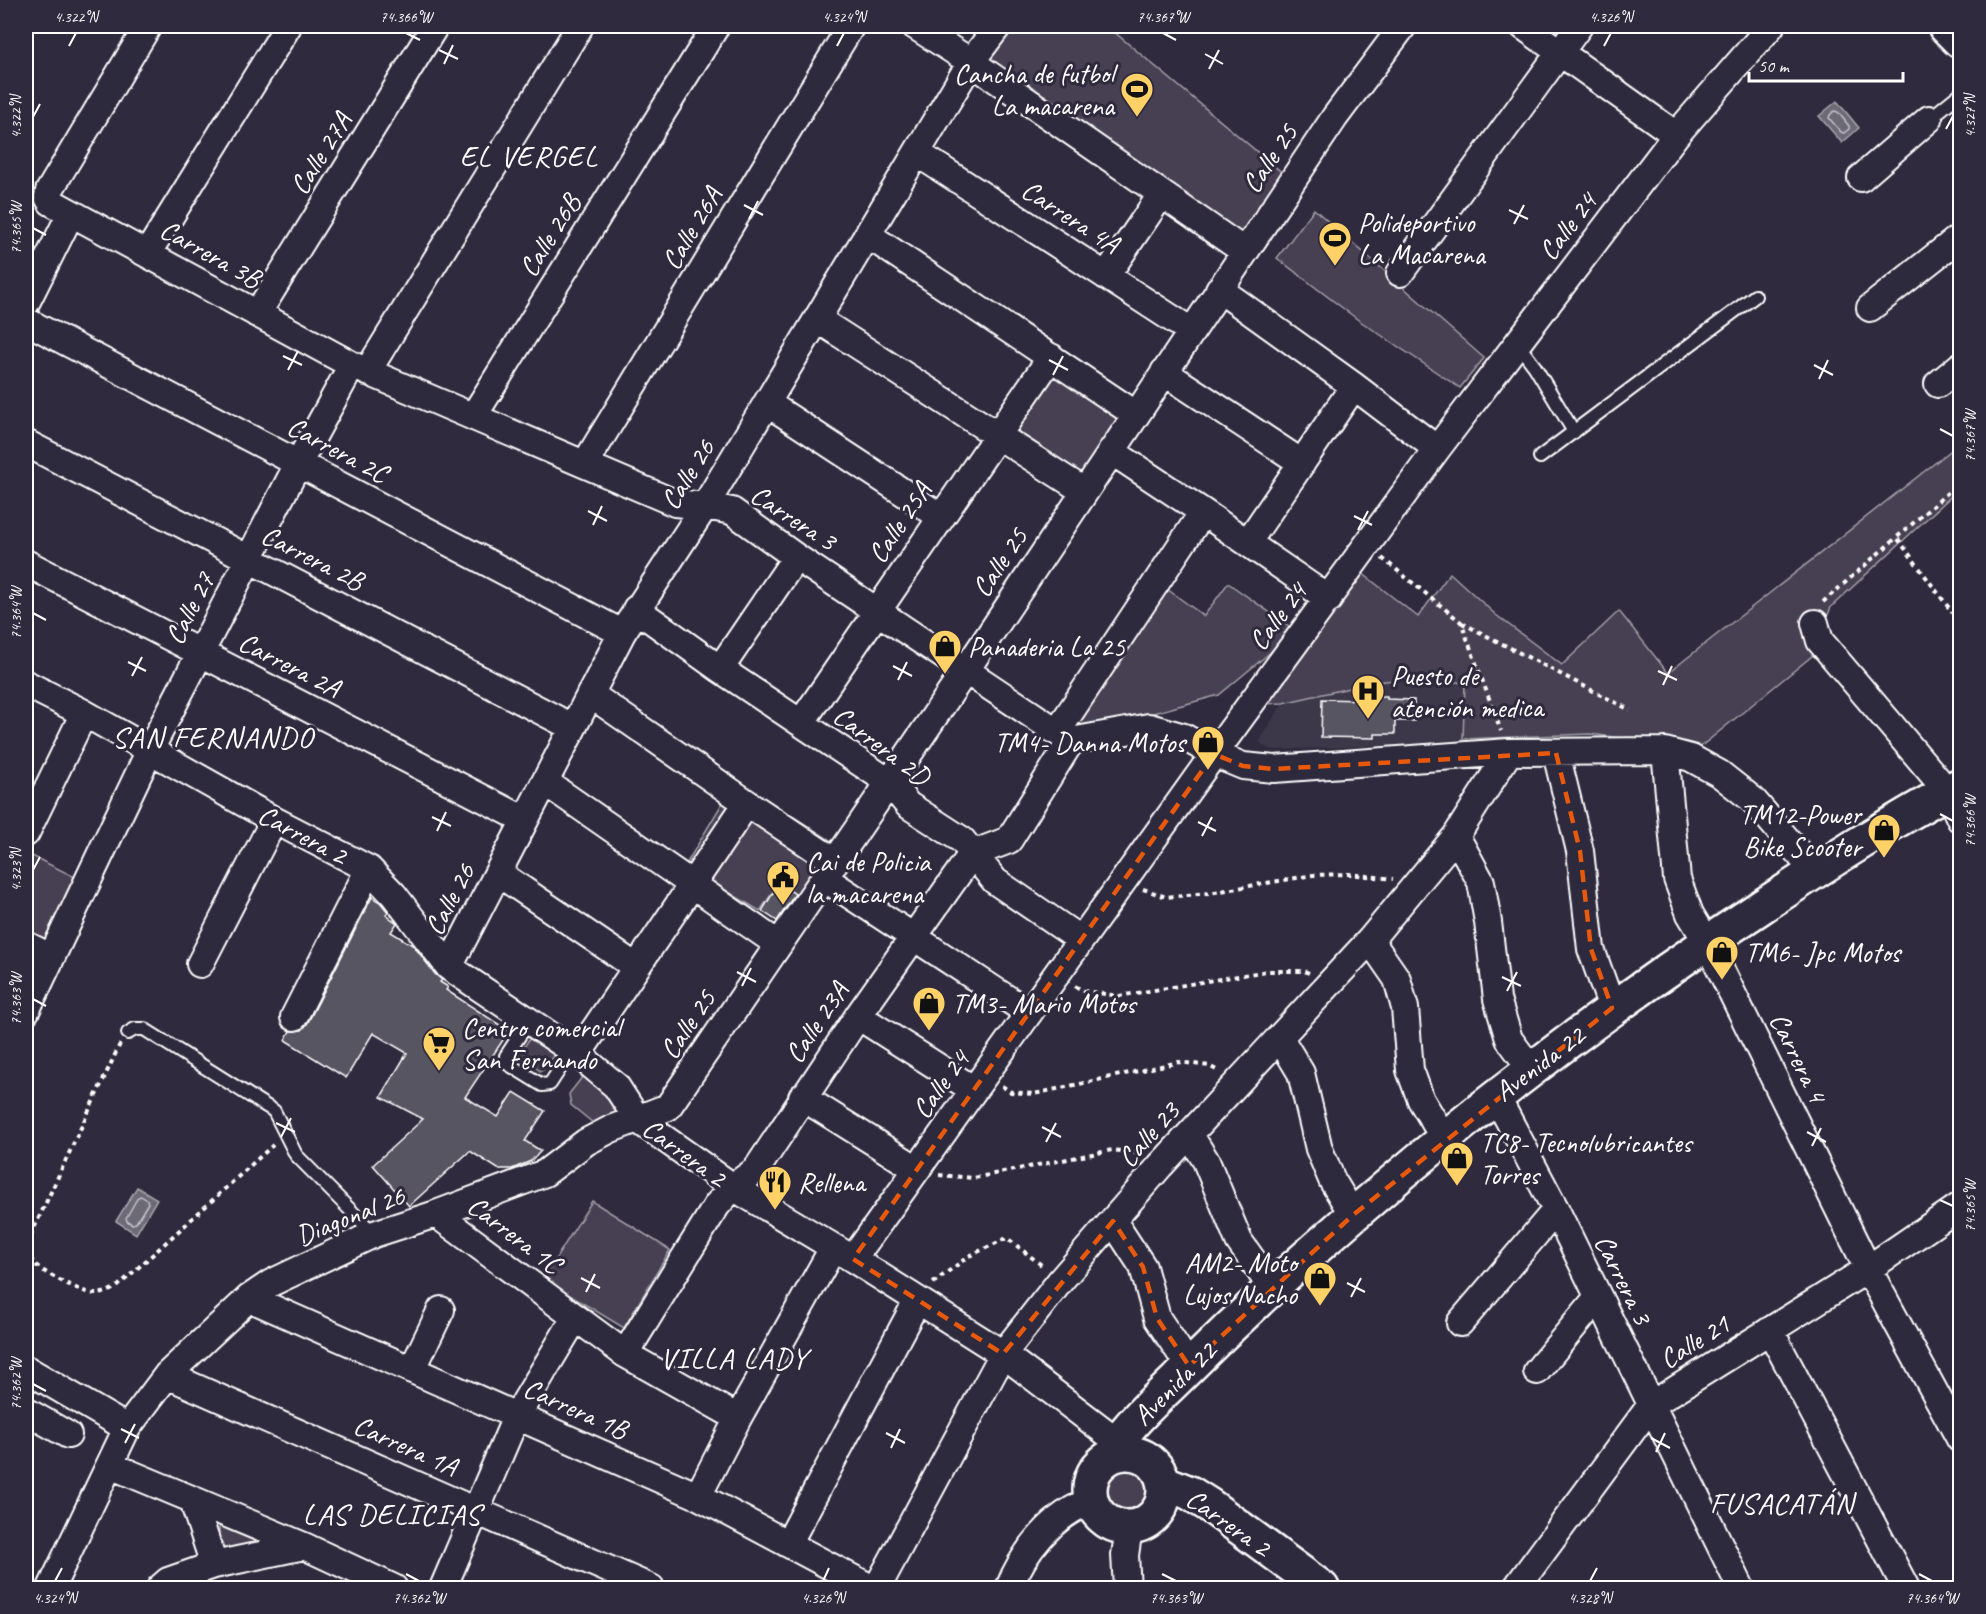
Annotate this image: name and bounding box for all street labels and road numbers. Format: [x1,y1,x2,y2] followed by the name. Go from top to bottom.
[282,104,360,201] street label: Calle 27A
[1234,116,1306,200] street label: Calle 25
[1015,172,1128,262] street label: Carrera 4A
[653,179,731,276] street label: Calle 26A
[1531,184,1606,267] street label: Calle 24
[511,186,590,283] street label: Calle 26B
[154,211,270,297] street label: Carrera 3B
[281,408,396,492] street label: Carrera 2C
[652,432,723,516] street label: Calle 26
[860,474,940,569] street label: Calle 25A
[744,477,845,559] street label: Carrera 3
[256,517,372,599] street label: Carrera 2B
[964,520,1036,604] street label: Calle 25
[157,565,223,650] street label: Calle 27
[1241,574,1316,657] street label: Calle 24
[233,624,348,706] street label: Carrera 2A
[827,698,939,795] street label: Carrera 2D
[252,797,355,873] street label: Carrera 2
[416,856,483,941] street label: Calle 26
[777,974,857,1069] street label: Calle 23A
[652,982,724,1066] street label: Calle 25
[1762,1007,1836,1110] street label: Carrera 4
[1487,1017,1594,1109] street label: Avenida 22
[904,1041,978,1125] street label: Calle 24
[1110,1093,1188,1174] street label: Calle 23
[636,1110,736,1196] street label: Carrera 2
[291,1177,411,1253] street label: Diagonal 26
[461,1188,571,1283] street label: Carrera 1C
[1587,1229,1661,1332] street label: Carrera 3
[1653,1306,1737,1376] street label: Calle 21
[1125,1332,1225,1433] street label: Avenida 22
[518,1370,635,1448] street label: Carrera 1B
[349,1407,465,1485] street label: Carrera 1A
[1179,1481,1280,1566] street label: Carrera 2

